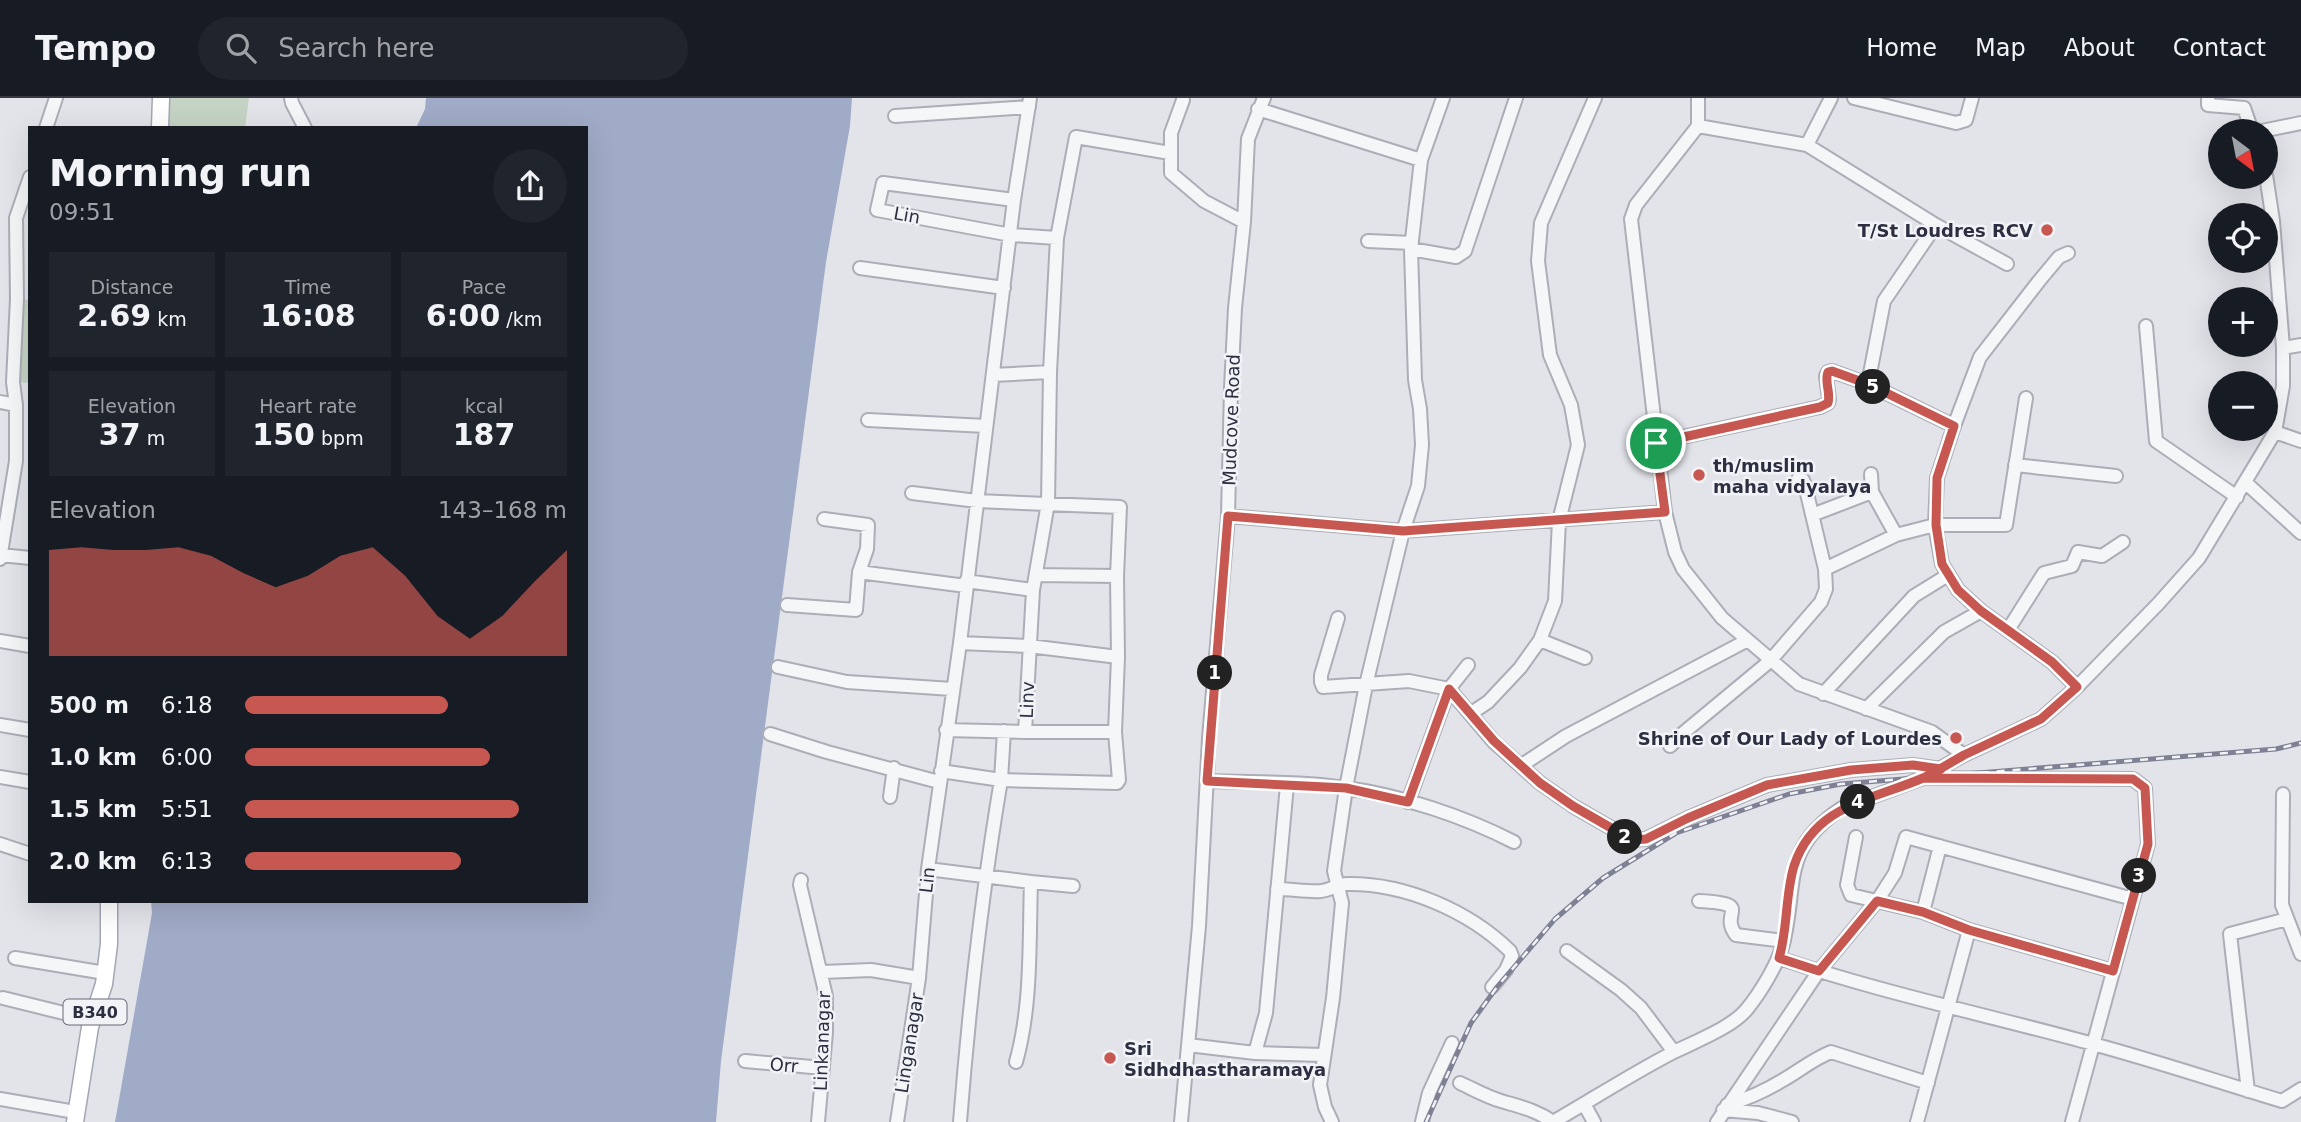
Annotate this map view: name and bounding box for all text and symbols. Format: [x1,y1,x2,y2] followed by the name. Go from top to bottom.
[198,17,688,80] search box
[35,29,156,68] text: Tempo
[222,29,260,67] icon: search
[278,33,434,63] text: Search here
[1866,34,1937,62] text: Home
[1975,34,2026,62] text: Map
[2064,34,2135,62] text: About
[2173,34,2266,62] text: Contact
[2208,119,2278,189] north arrow
[2208,119,2278,441] map controls
[493,149,567,223] button: share
[49,151,312,195] text: Morning run
[49,199,115,225] text: 09:51
[892,202,922,228] street label: Lin
[2208,203,2278,273] button: locate
[1858,220,2033,241] place label: T/St Loudres RCV
[2039,222,2055,238] marker: T/St Loudres RCV
[90,276,174,298] text: Distance
[285,276,331,298] text: Time
[462,276,506,298] text: Pace
[2208,287,2278,357] button: +
[77,298,151,333] text: 2.69
[260,298,356,333] text: 16:08
[426,298,500,333] text: 6:00
[151,308,187,330] text: km
[500,308,542,330] text: /km
[1218,354,1244,486] street label: Mudcove Road
[1856,370,1890,404] pin: 5
[2208,371,2278,441] button: −
[1866,375,1879,397] text: 5
[88,395,176,417] text: Elevation
[259,395,357,417] text: Heart rate
[465,395,503,417] text: kcal
[1626,413,1686,473] pin
[99,417,141,452] text: 37
[252,417,315,452] text: 150
[453,417,515,452] text: 187
[1637,424,1675,462] icon: arrive
[141,427,165,449] text: m
[315,427,364,449] text: bpm
[1713,455,1871,497] place label: th/muslim maha vidyalaya
[1691,467,1707,483] marker: th/muslim maha vidyalaya
[49,497,156,523] text: Elevation
[438,497,567,523] text: 143–168 m
[1198,656,1232,690] pin: 1
[1208,661,1221,683] text: 1
[1016,681,1038,719] street label: Linv
[49,692,129,718] text: 500 m
[161,692,213,718] text: 6:18
[1638,728,1942,749] place label: Shrine of Our Lady of Lourdes
[1948,730,1964,746] marker: Shrine of Our Lady of Lourdes
[49,744,137,770] text: 1.0 km
[161,744,213,770] text: 6:00
[1840,784,1876,820] pin: 4
[1851,790,1864,812] text: 4
[49,796,137,822] text: 1.5 km
[161,796,213,822] text: 5:51
[1608,820,1642,854] pin: 2
[1618,825,1631,847] text: 2
[49,848,137,874] text: 2.0 km
[161,848,213,874] text: 6:13
[2122,858,2156,894] pin: 3
[2132,864,2145,886] text: 3
[915,866,939,894] street label: Lin
[810,990,834,1091] street label: Linkanagar
[891,991,927,1095] street label: Linganagar
[64,1000,126,1024] road number: B340
[1124,1038,1326,1080] place label: Sri Sidhdhastharamaya
[1102,1050,1118,1066] marker: Sri Sidhdhastharamaya
[769,1053,800,1077] street label: Orr

